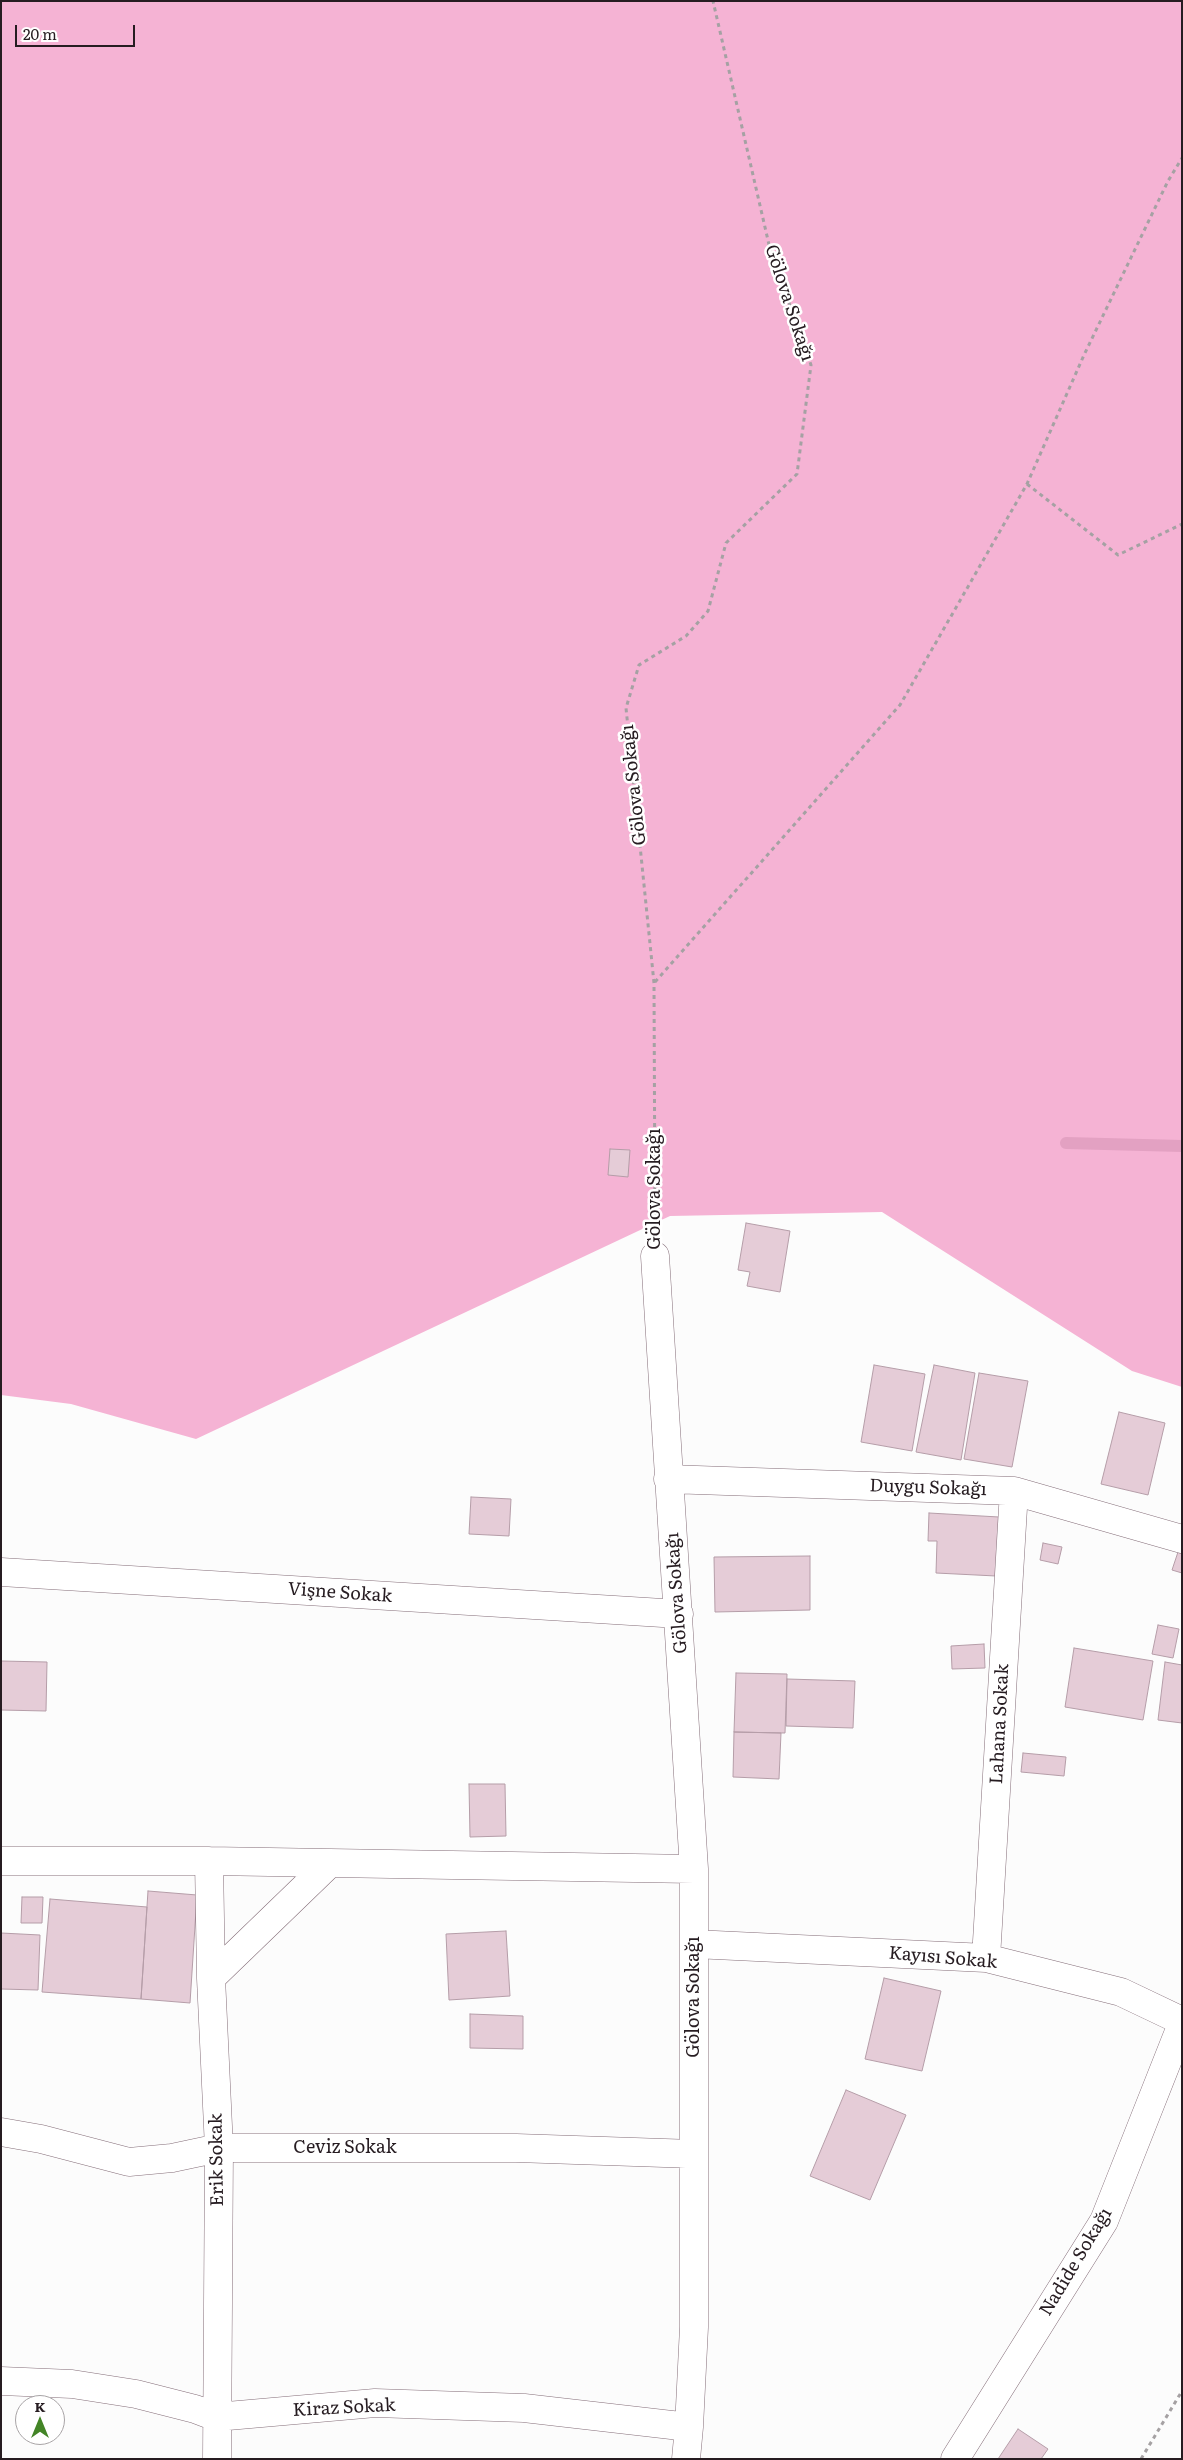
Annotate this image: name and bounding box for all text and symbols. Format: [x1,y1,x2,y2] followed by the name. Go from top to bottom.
[18,15,138,47] scale bar
[23,22,57,45] text: 20 m
[760,242,818,364] street label: Gölova Sokağı
[617,724,651,846] street label: Gölova Sokağı
[644,1128,666,1250] street label: Gölova Sokağı
[869,1475,987,1501] street label: Duygu Sokağı
[662,1532,692,1654] street label: Gölova Sokağı
[287,1579,393,1607] street label: Vişne Sokak
[986,1663,1014,1785] street label: Lahana Sokak
[683,1936,705,2058] street label: Gölova Sokağı
[888,1943,998,1973] street label: Kayısı Sokak
[205,2113,229,2207] street label: Erik Sokak
[293,2137,397,2159] street label: Ceviz Sokak
[1035,2204,1117,2320] street label: Nadide Sokağı
[15,2395,65,2445] north arrow
[292,2395,396,2421] street label: Kiraz Sokak
[35,2396,45,2416] text: K

